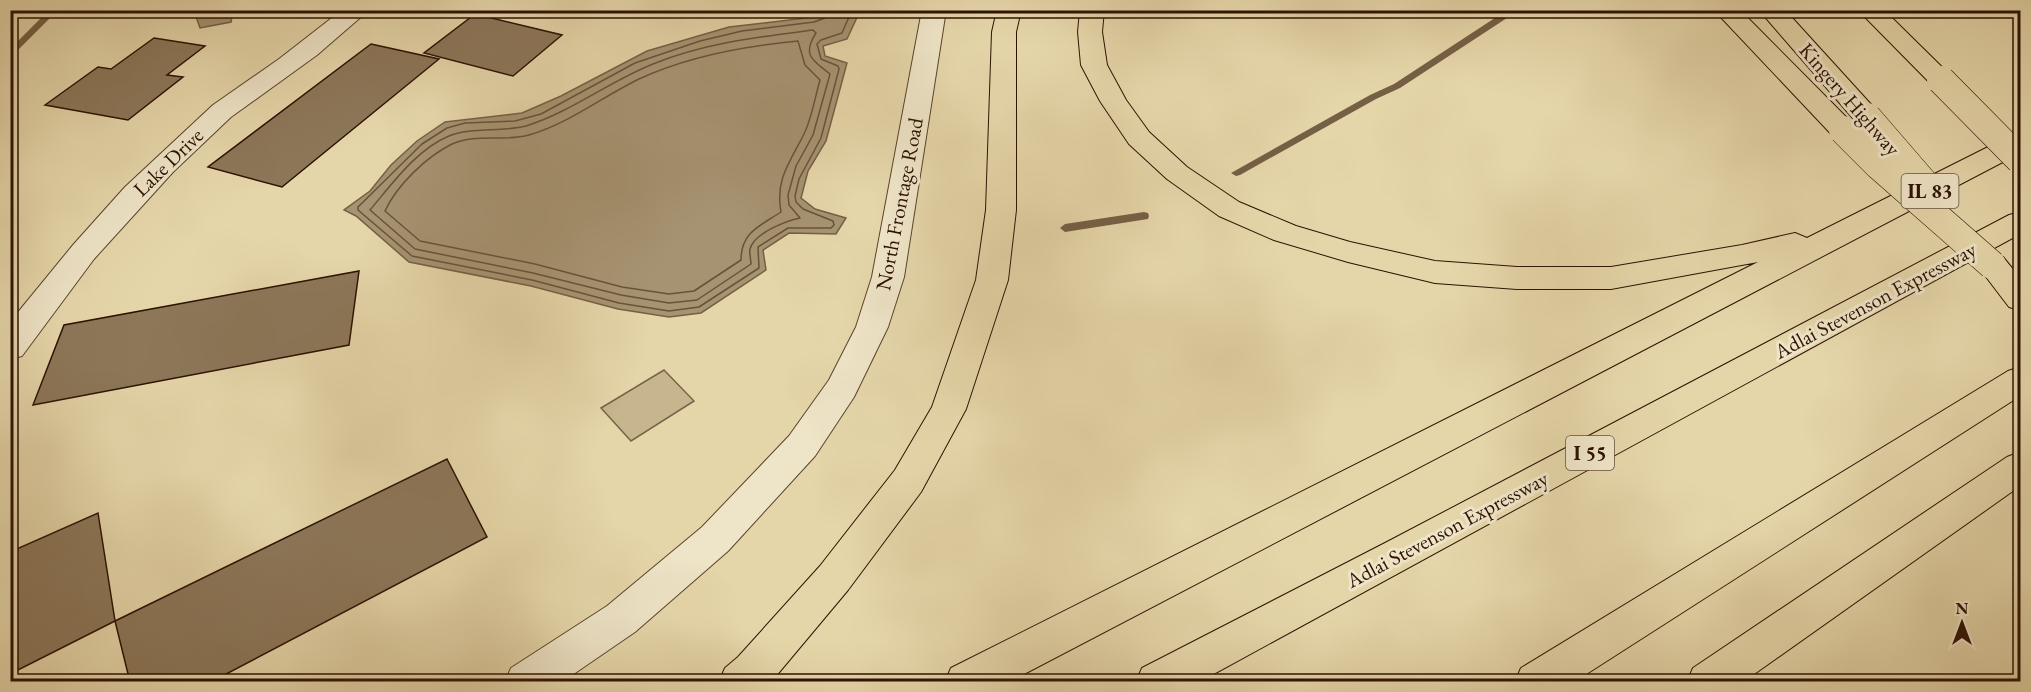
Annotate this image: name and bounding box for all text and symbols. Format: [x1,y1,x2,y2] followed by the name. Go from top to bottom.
[1793,37,1907,162] street label: Kingery Highway
[869,115,929,293] street label: North Frontage Road
[127,122,209,202] street label: Lake Drive
[1902,174,1958,208] road number: IL 83
[1769,235,1981,365] street label: Adlai Stevenson Expressway
[1566,436,1614,470] road number: I 55
[1341,464,1553,594] street label: Adlai Stevenson Expressway
[1932,593,1992,653] north arrow
[1956,598,1969,619] text: N

